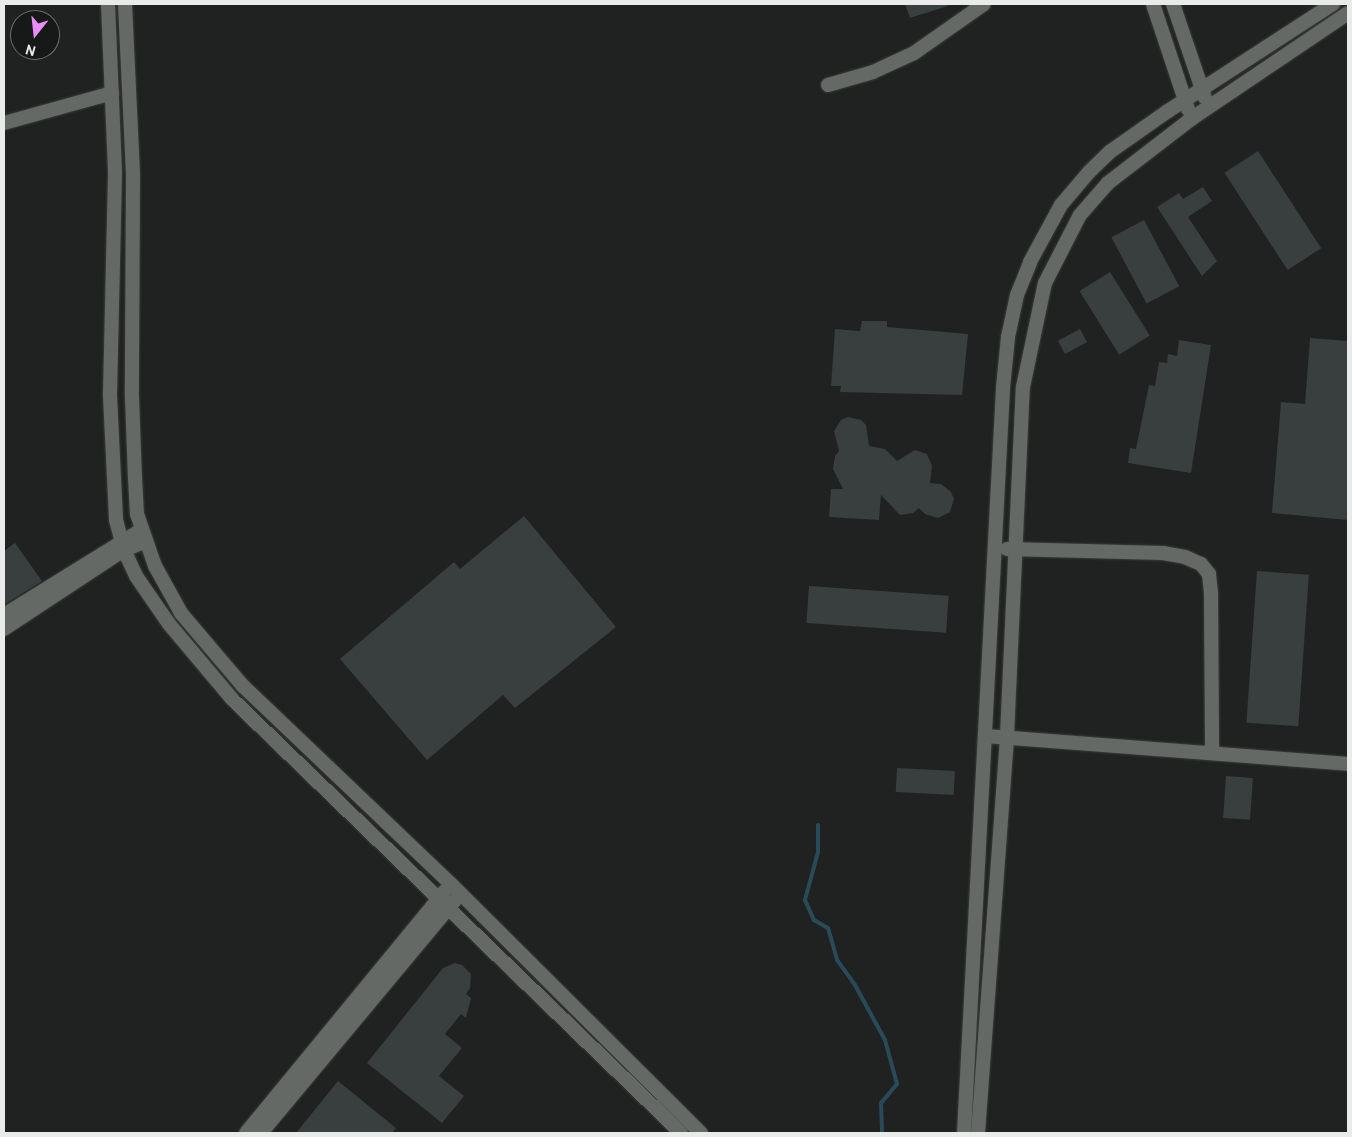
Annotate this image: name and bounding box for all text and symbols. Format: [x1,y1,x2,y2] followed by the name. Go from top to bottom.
[10,10,60,60] north arrow
[24,39,38,58] text: N

